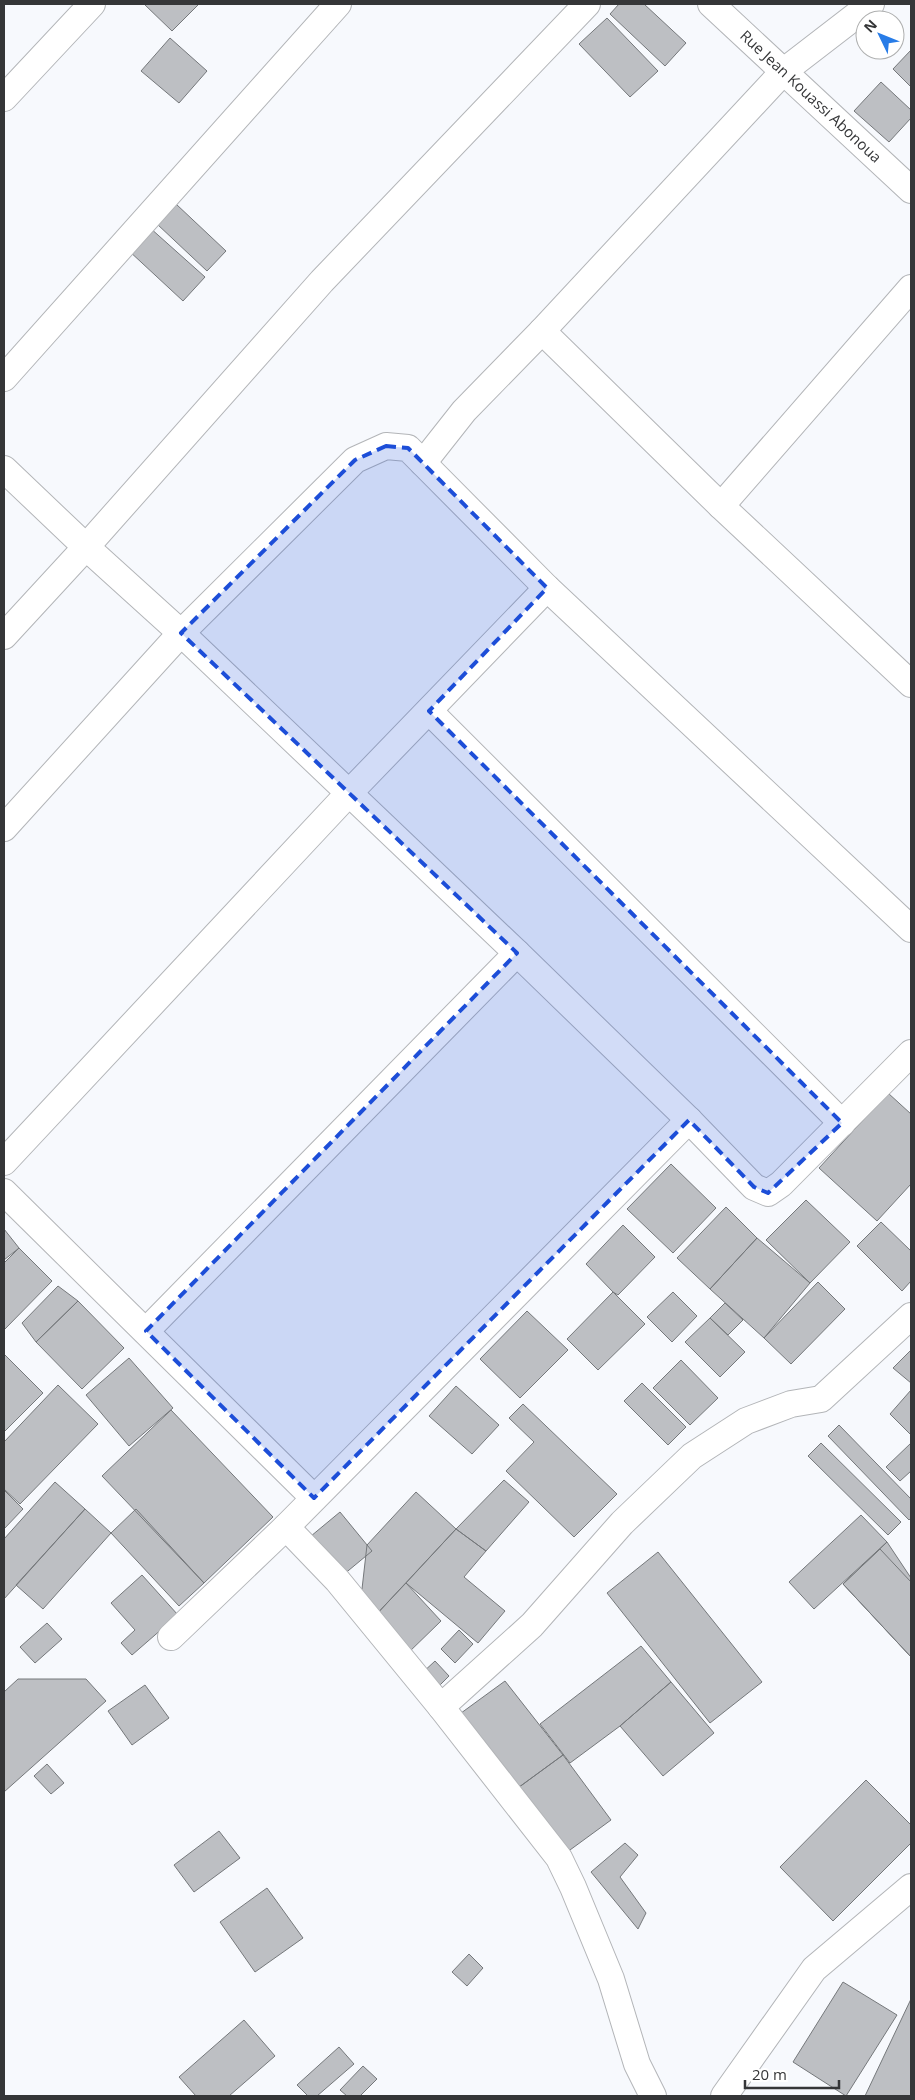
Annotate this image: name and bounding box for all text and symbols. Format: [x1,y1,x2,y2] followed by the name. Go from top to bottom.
[855,10,905,60] north arrow
[859,15,881,36] text: N
[736,25,886,167] street label: Rue Jean Kouassi Abonoua
[745,2058,839,2090] scale bar
[752,2064,787,2084] text: 20 m

